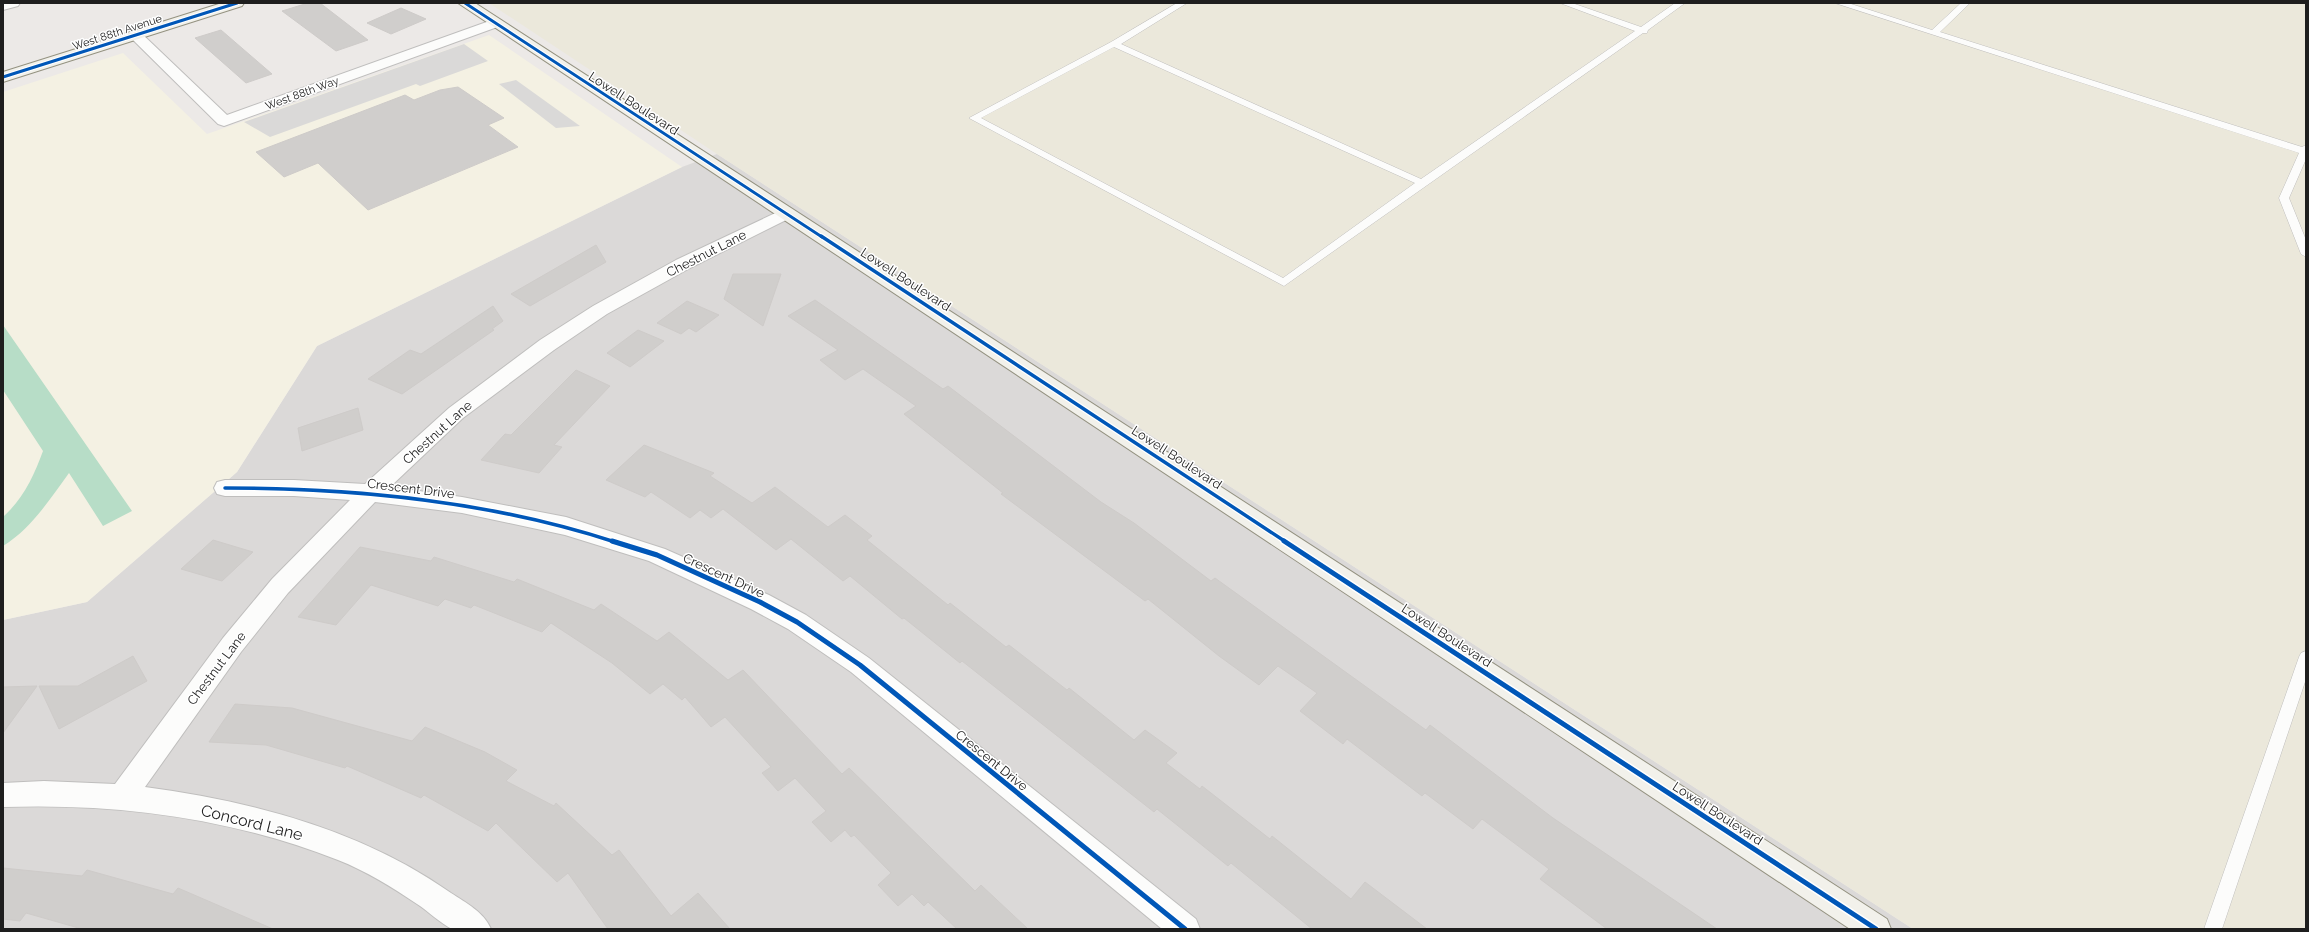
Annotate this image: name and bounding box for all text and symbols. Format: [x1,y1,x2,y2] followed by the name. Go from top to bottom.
[71,12,164,53] street label: West 88th Avenue
[586,69,682,138] street label: Lowell Boulevard
[264,74,341,113] street label: West 88th Way
[664,227,749,280] street label: Chestnut Lane
[858,245,954,314] street label: Lowell Boulevard
[400,397,475,467] street label: Chestnut Lane
[1129,423,1225,492] street label: Lowell Boulevard
[366,476,456,501] street label: Crescent Drive
[681,550,767,601] street label: Crescent Drive
[1399,601,1495,670] street label: Lowell Boulevard
[184,629,249,708] street label: Chestnut Lane
[953,727,1031,794] street label: Crescent Drive
[1670,779,1766,848] street label: Lowell Boulevard
[199,801,305,844] street label: Concord Lane

